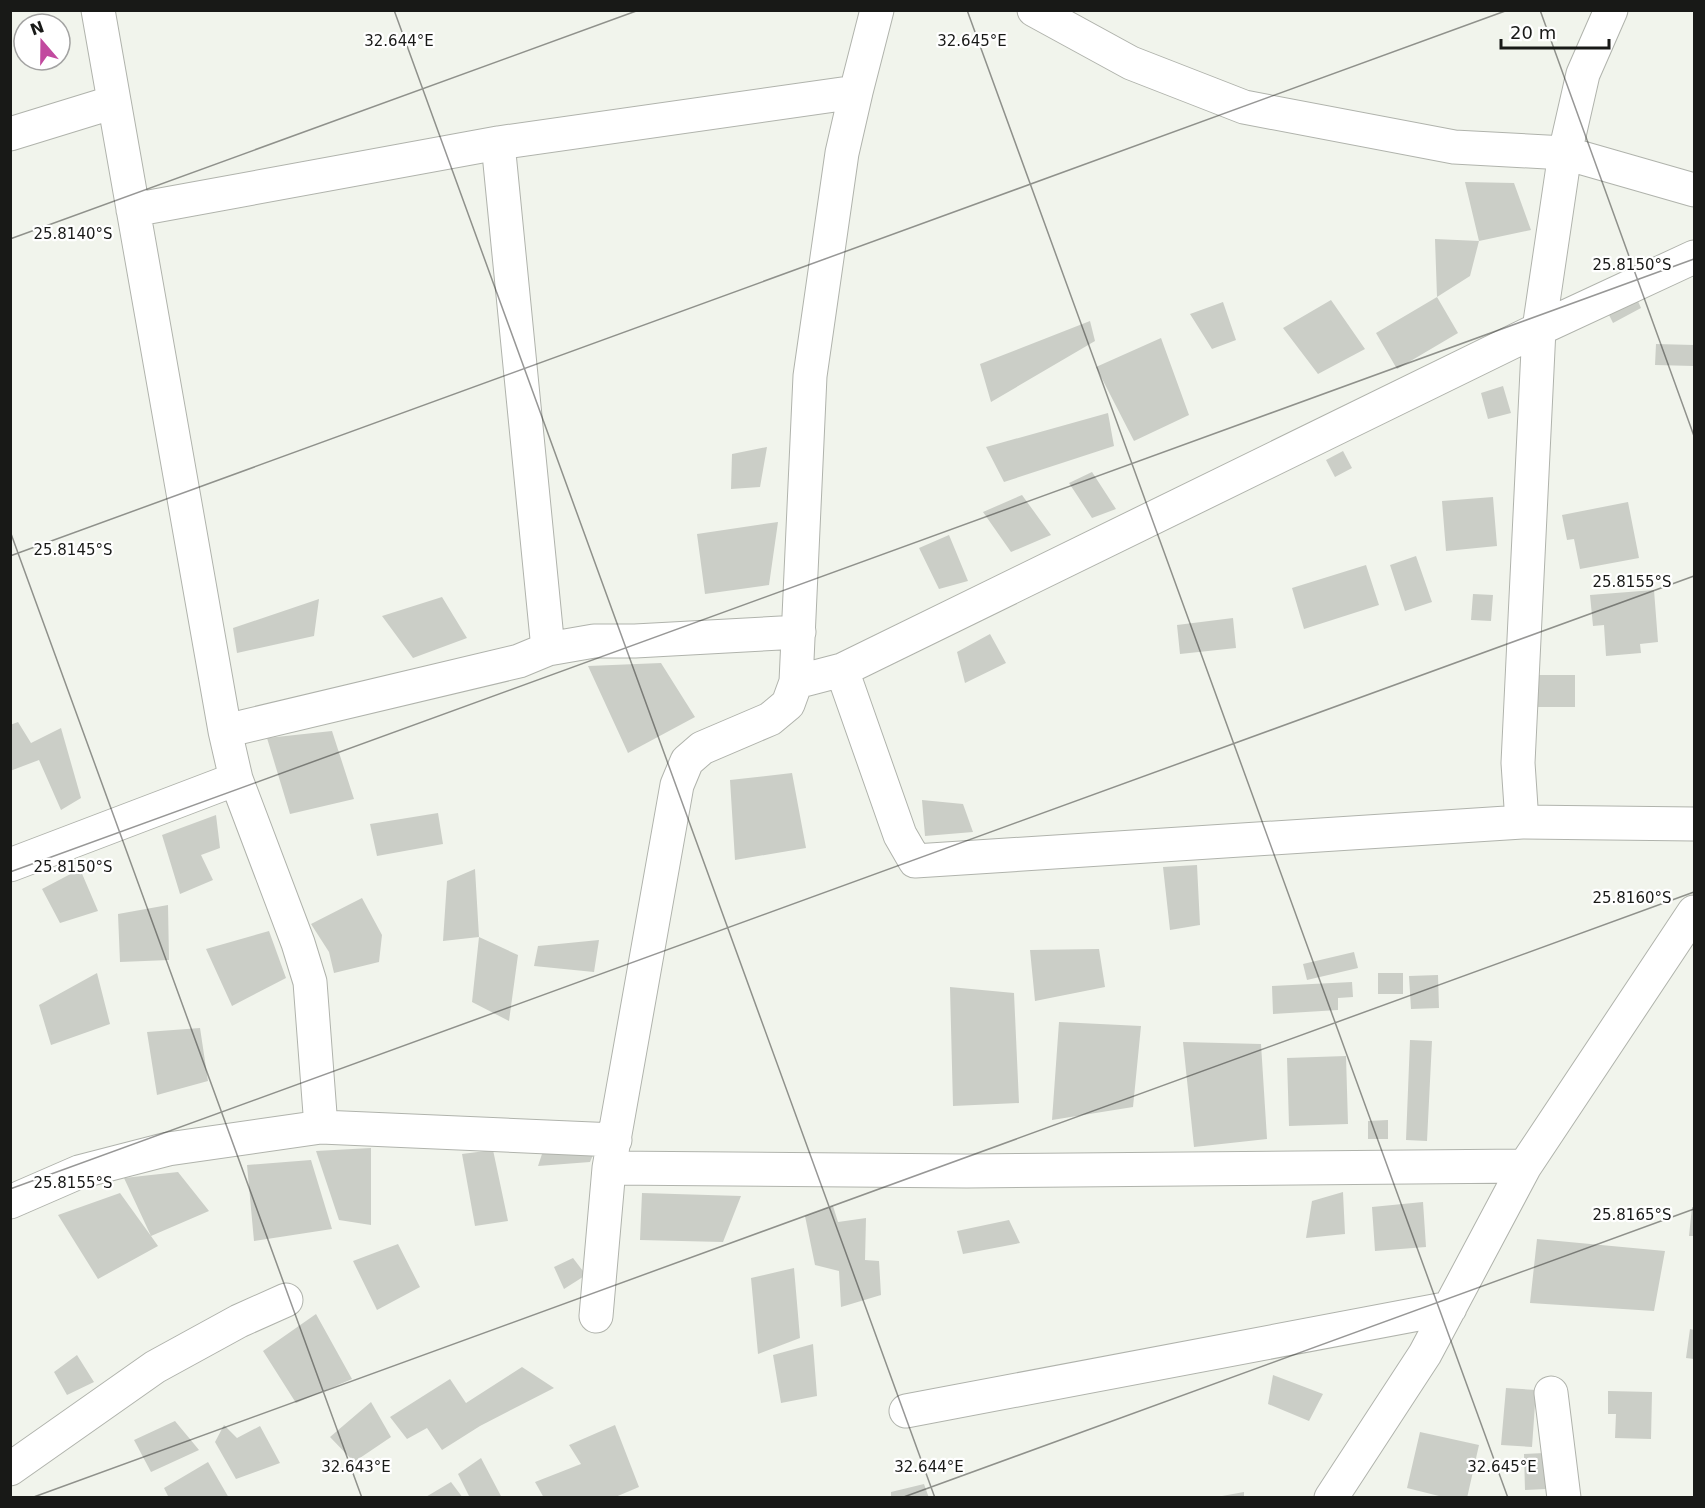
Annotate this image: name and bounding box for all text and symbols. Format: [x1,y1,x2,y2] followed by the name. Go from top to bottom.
[12,12,72,72] north arrow
[1501,12,1609,50] scale bar
[27,17,47,40] text: N
[1510,22,1556,43] text: 20 m
[364,32,434,50] text: 32.644°E
[937,32,1007,50] text: 32.645°E
[33,225,113,243] text: 25.8140°S
[1592,256,1672,274] text: 25.8150°S
[33,541,113,559] text: 25.8145°S
[1592,573,1672,591] text: 25.8155°S
[33,858,113,876] text: 25.8150°S
[1592,889,1672,907] text: 25.8160°S
[33,1174,113,1192] text: 25.8155°S
[1592,1206,1672,1224] text: 25.8165°S
[321,1458,391,1476] text: 32.643°E
[894,1458,964,1476] text: 32.644°E
[1467,1458,1537,1476] text: 32.645°E

